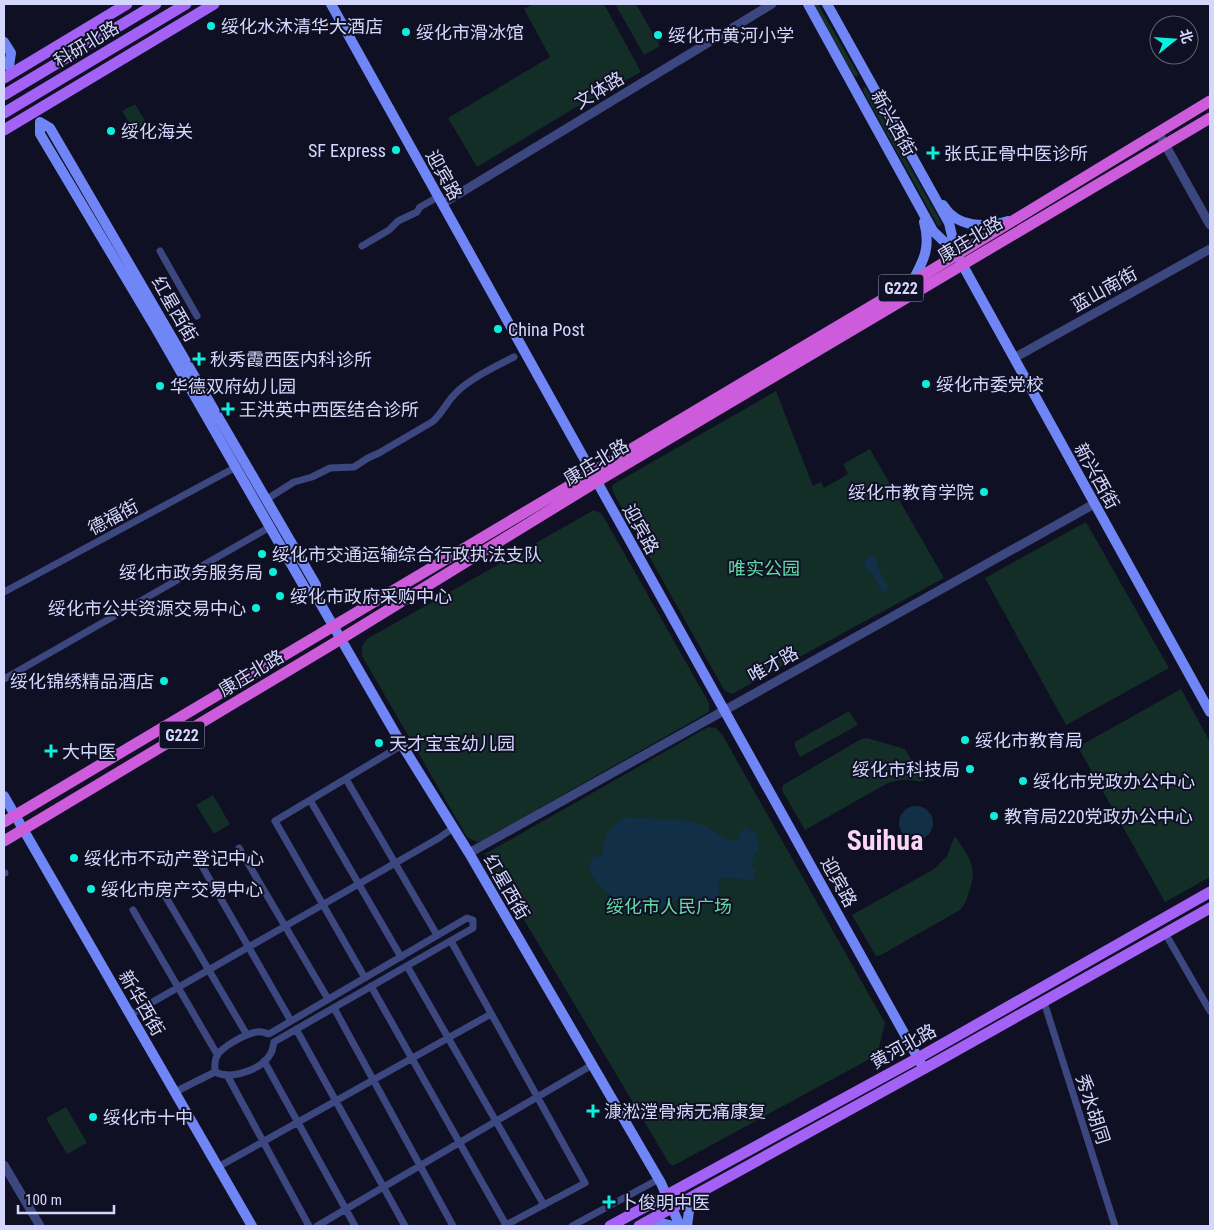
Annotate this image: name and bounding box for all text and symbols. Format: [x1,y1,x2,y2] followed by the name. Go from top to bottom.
[1149,15,1199,65] north arrow
[50,16,122,72] street label: 科研北路
[221,16,383,37] place label: 绥化水沐清华大酒店
[205,20,217,32] marker: 绥化水沐清华大酒店
[416,22,524,43] place label: 绥化市滑冰馆
[668,25,794,46] place label: 绥化市黄河小学
[400,26,412,38] marker: 绥化市滑冰馆
[1177,27,1196,45] text: 北
[652,29,664,41] marker: 绥化市黄河小学
[570,67,628,113] street label: 文体路
[867,86,921,160] street label: 新兴西街
[121,121,193,142] place label: 绥化海关
[105,125,117,137] marker: 绥化海关
[308,140,386,161] place label: SF Express
[944,143,1088,164] place label: 张氏正骨中医诊所
[390,144,402,156] marker: SF Express
[422,146,466,204] street label: 迎宾路
[926,146,940,160] marker: 张氏正骨中医诊所
[934,211,1006,267] street label: 康庄北路
[1067,262,1141,316] street label: 蓝山南街
[148,273,202,345] street label: 红星西街
[878,274,924,302] road number: G222
[508,319,585,340] place label: China Post
[492,323,504,335] marker: China Post
[210,349,372,370] place label: 秋秀霞西医内科诊所
[192,352,206,366] marker: 秋秀霞西医内科诊所
[936,374,1044,395] place label: 绥化市委党校
[170,376,296,397] place label: 华德双府幼儿园
[920,378,932,390] marker: 绥化市委党校
[154,380,166,392] marker: 华德双府幼儿园
[239,399,419,420] place label: 王洪英中西医结合诊所
[221,402,235,416] marker: 王洪英中西医结合诊所
[560,434,632,490] street label: 康庄北路
[1070,439,1124,513] street label: 新兴西街
[848,482,974,503] place label: 绥化市教育学院
[978,486,990,498] marker: 绥化市教育学院
[84,495,142,539] street label: 德福街
[619,500,663,558] street label: 迎宾路
[272,544,542,565] place label: 绥化市交通运输综合行政执法支队
[256,548,268,560] marker: 绥化市交通运输综合行政执法支队
[728,558,800,579] park label: 唯实公园
[119,562,263,583] place label: 绥化市政务服务局
[267,566,279,578] marker: 绥化市政务服务局
[290,586,452,607] place label: 绥化市政府采购中心
[274,590,286,602] marker: 绥化市政府采购中心
[48,598,246,619] place label: 绥化市公共资源交易中心
[250,602,262,614] marker: 绥化市公共资源交易中心
[744,642,802,686] street label: 唯才路
[215,645,287,701] street label: 康庄北路
[10,671,154,692] place label: 绥化锦绣精品酒店
[158,675,170,687] marker: 绥化锦绣精品酒店
[160,722,204,748] road number: G222
[975,730,1083,751] place label: 绥化市教育局
[389,733,515,754] place label: 天才宝宝幼儿园
[959,734,971,746] marker: 绥化市教育局
[373,737,385,749] marker: 天才宝宝幼儿园
[62,741,116,762] place label: 大中医
[44,744,58,758] marker: 大中医
[852,759,960,780] place label: 绥化市科技局
[964,763,976,775] marker: 绥化市科技局
[1033,771,1195,792] place label: 绥化市党政办公中心
[1017,775,1029,787] marker: 绥化市党政办公中心
[1004,806,1193,827] place label: 教育局220党政办公中心
[988,810,1000,822] marker: 教育局220党政办公中心
[847,824,923,857] district label: Suihua
[84,848,264,869] place label: 绥化市不动产登记中心
[480,851,534,923] street label: 红星西街
[68,852,80,864] marker: 绥化市不动产登记中心
[817,853,861,911] street label: 迎宾路
[101,879,263,900] place label: 绥化市房产交易中心
[85,883,97,895] marker: 绥化市房产交易中心
[606,896,732,917] park label: 绥化市人民广场
[115,967,169,1039] street label: 新华西街
[866,1019,940,1073] street label: 黄河北路
[1072,1072,1114,1146] street label: 秀水胡同
[604,1101,766,1122] place label: 漮淞漟骨病无痛康复
[586,1104,600,1118] marker: 漮淞漟骨病无痛康复
[103,1107,193,1128] place label: 绥化市十中
[87,1111,99,1123] marker: 绥化市十中
[18,1182,114,1214] scale bar
[25,1191,62,1209] text: 100 m
[620,1192,710,1213] place label: 卜俊明中医
[602,1195,616,1209] marker: 卜俊明中医

